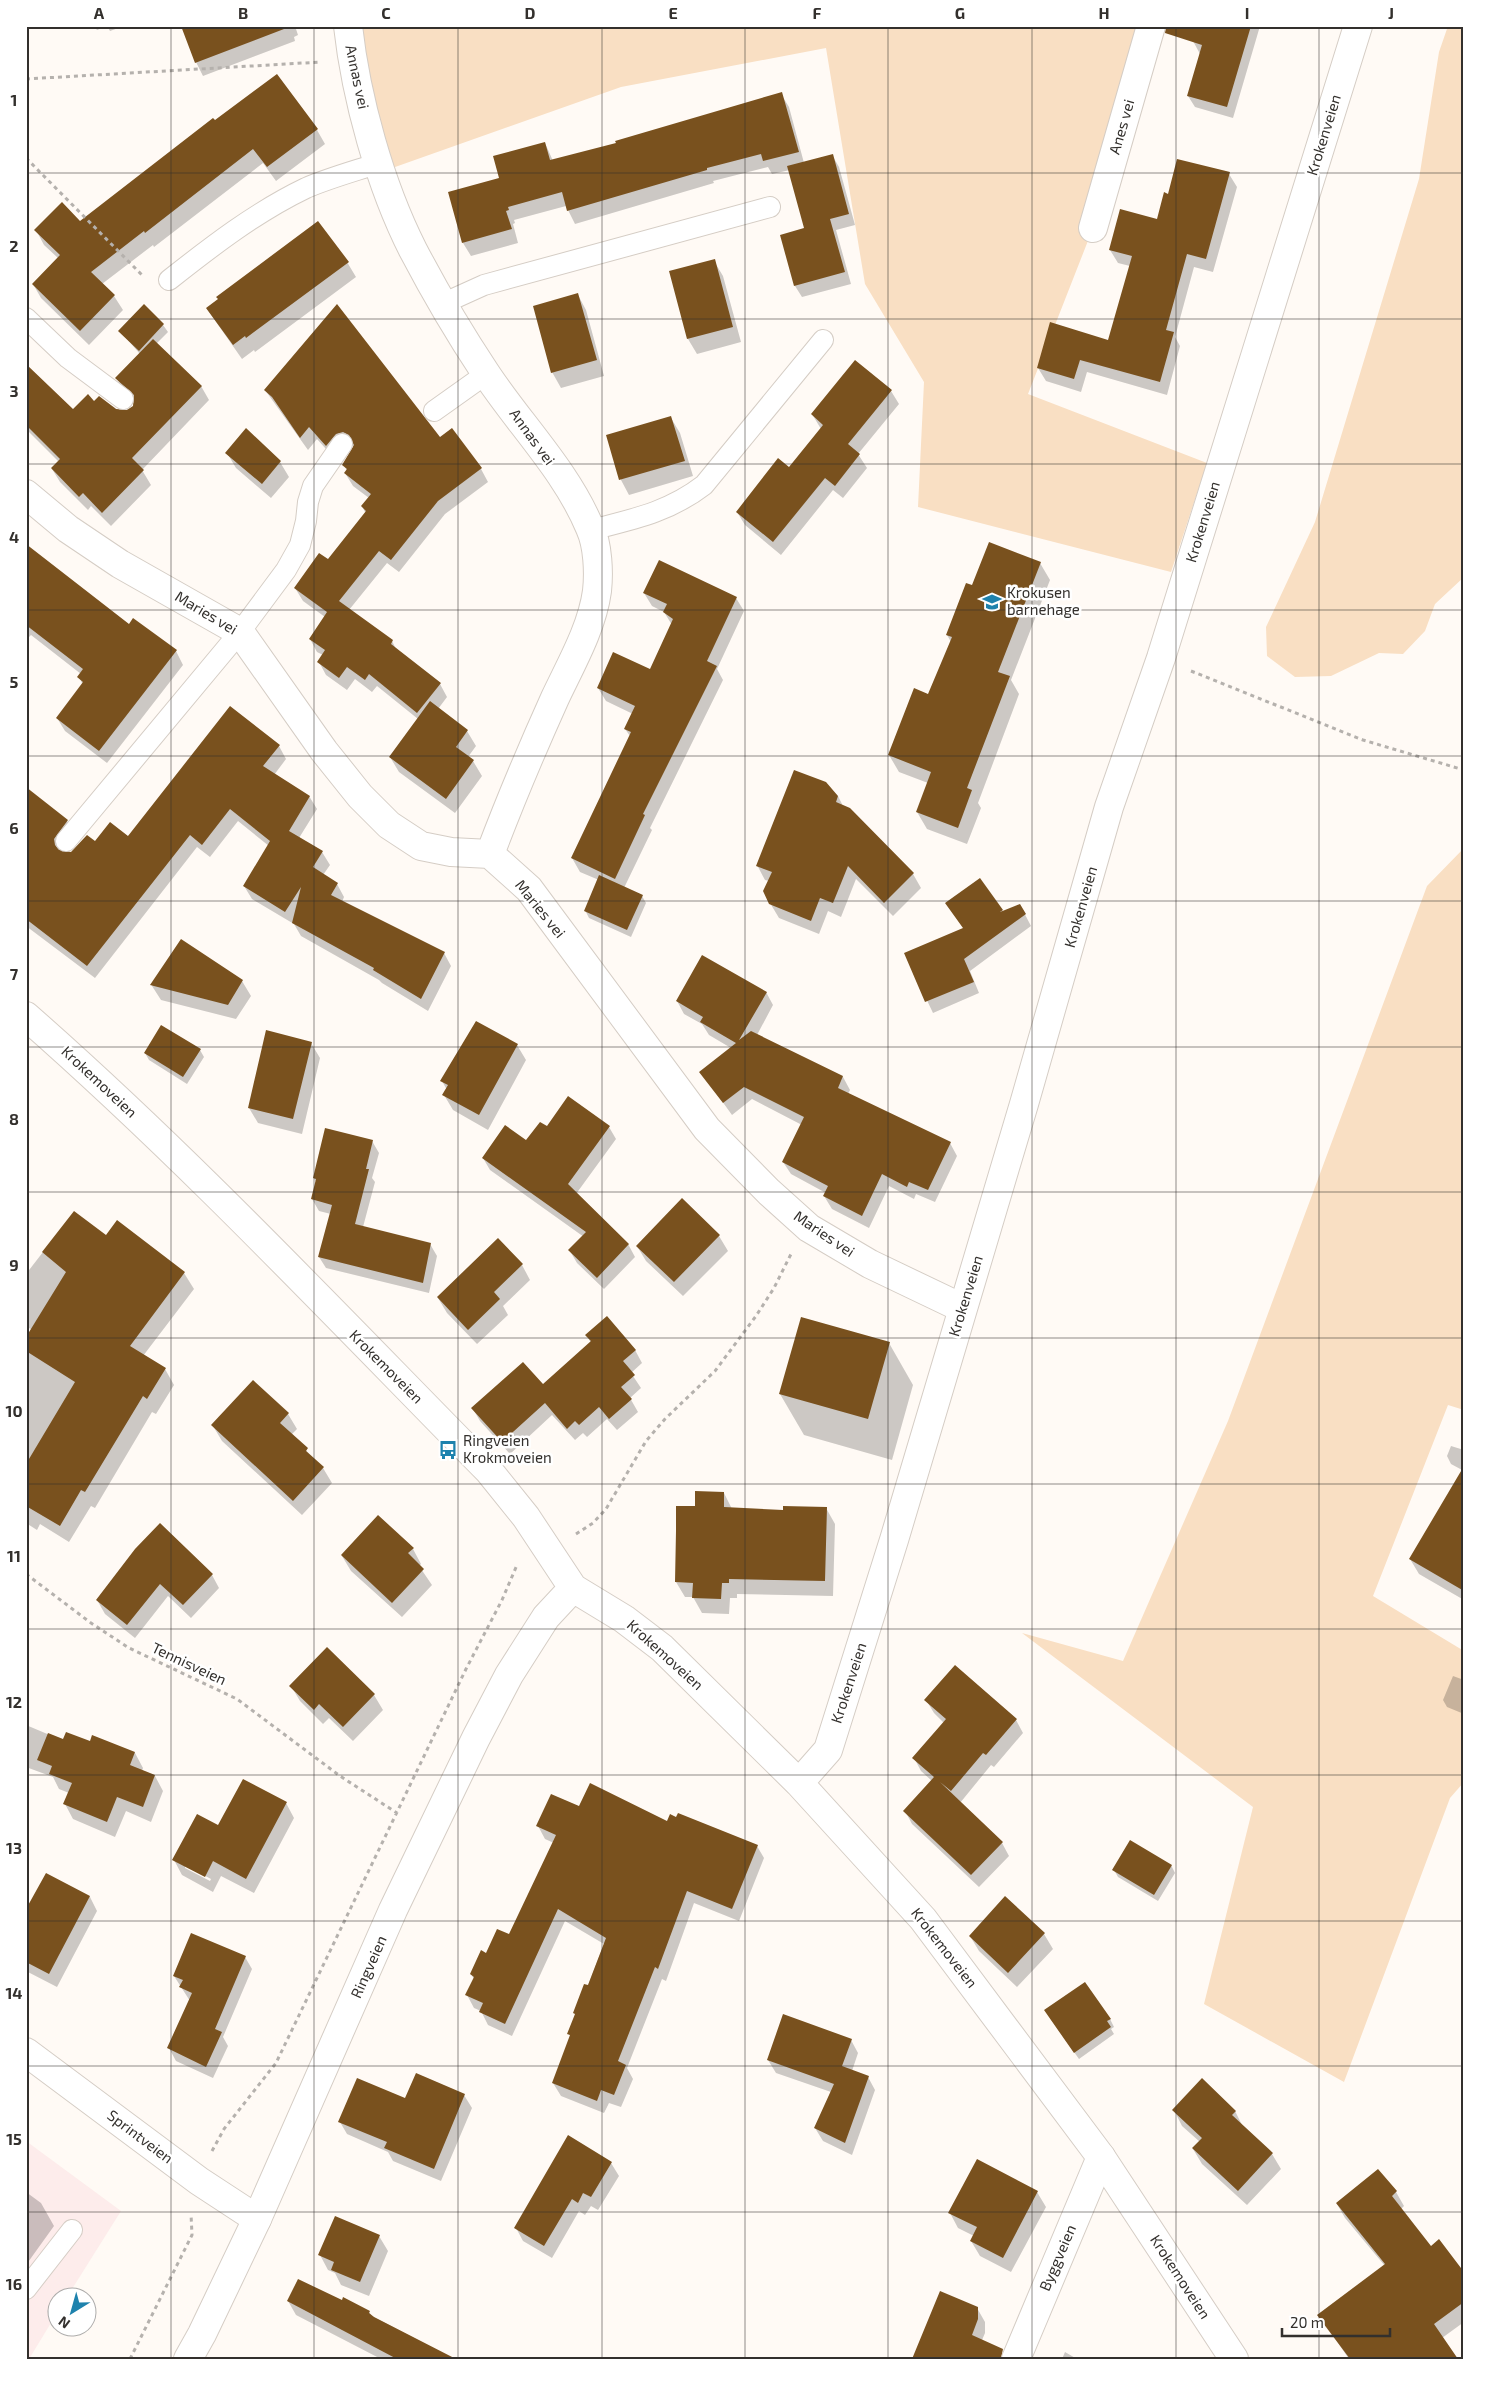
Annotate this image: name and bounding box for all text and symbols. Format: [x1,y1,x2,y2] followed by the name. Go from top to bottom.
[94,3,105,22] text: A
[238,3,248,22] text: B
[381,3,391,22] text: C
[525,3,536,22] text: D
[668,3,678,22] text: E
[813,3,822,22] text: F
[955,3,965,22] text: G
[1098,3,1110,22] text: H
[1245,3,1249,22] text: I
[1388,3,1394,22] text: J
[342,43,374,111] street label: Annas vei
[11,90,17,109] text: 1
[1302,92,1344,177] street label: Krokenveien
[1105,97,1137,156] street label: Anes vei
[9,236,19,255] text: 2
[9,381,19,400] text: 3
[506,405,559,468] street label: Annas vei
[1181,479,1223,564] street label: Krokenveien
[9,527,19,546] text: 4
[1007,583,1080,618] place label: Krokusen barnehage
[172,587,241,638] street label: Maries vei
[981,591,1003,613] school or university icon: Krokusen barnehage
[10,672,19,691] text: 5
[9,818,19,837] text: 6
[1060,864,1100,949] street label: Krokenveien
[512,876,570,941] street label: Maries vei
[10,964,19,983] text: 7
[58,1042,141,1121] street label: Krokemoveien
[9,1109,19,1128] text: 8
[791,1206,858,1260] street label: Maries vei
[944,1253,986,1338] street label: Krokenveien
[9,1255,19,1274] text: 9
[346,1326,427,1407] street label: Krokemoveien
[5,1401,23,1420] text: 10
[463,1431,552,1466] place label: Ringveien Krokmoveien
[437,1439,459,1461] bus stop icon: Ringveien Krokmoveien
[7,1546,21,1565] text: 11
[624,1615,708,1693] street label: Krokemoveien
[149,1638,230,1688] street label: Tennisveien
[827,1640,870,1725] street label: Krokenveien
[6,1692,22,1711] text: 12
[6,1838,22,1857] text: 13
[908,1904,982,1991] street label: Krokemoveien
[346,1933,390,2001] street label: Ringveien
[5,1983,23,2002] text: 14
[104,2106,177,2167] street label: Sprintveien
[6,2129,22,2148] text: 15
[1035,2222,1079,2293] street label: Byggveien
[1147,2231,1215,2322] street label: Krokemoveien
[6,2274,22,2293] text: 16
[48,2288,98,2338] north arrow
[1282,2305,1390,2337] scale bar
[55,2313,73,2333] text: N
[1290,2313,1324,2331] text: 20 m

